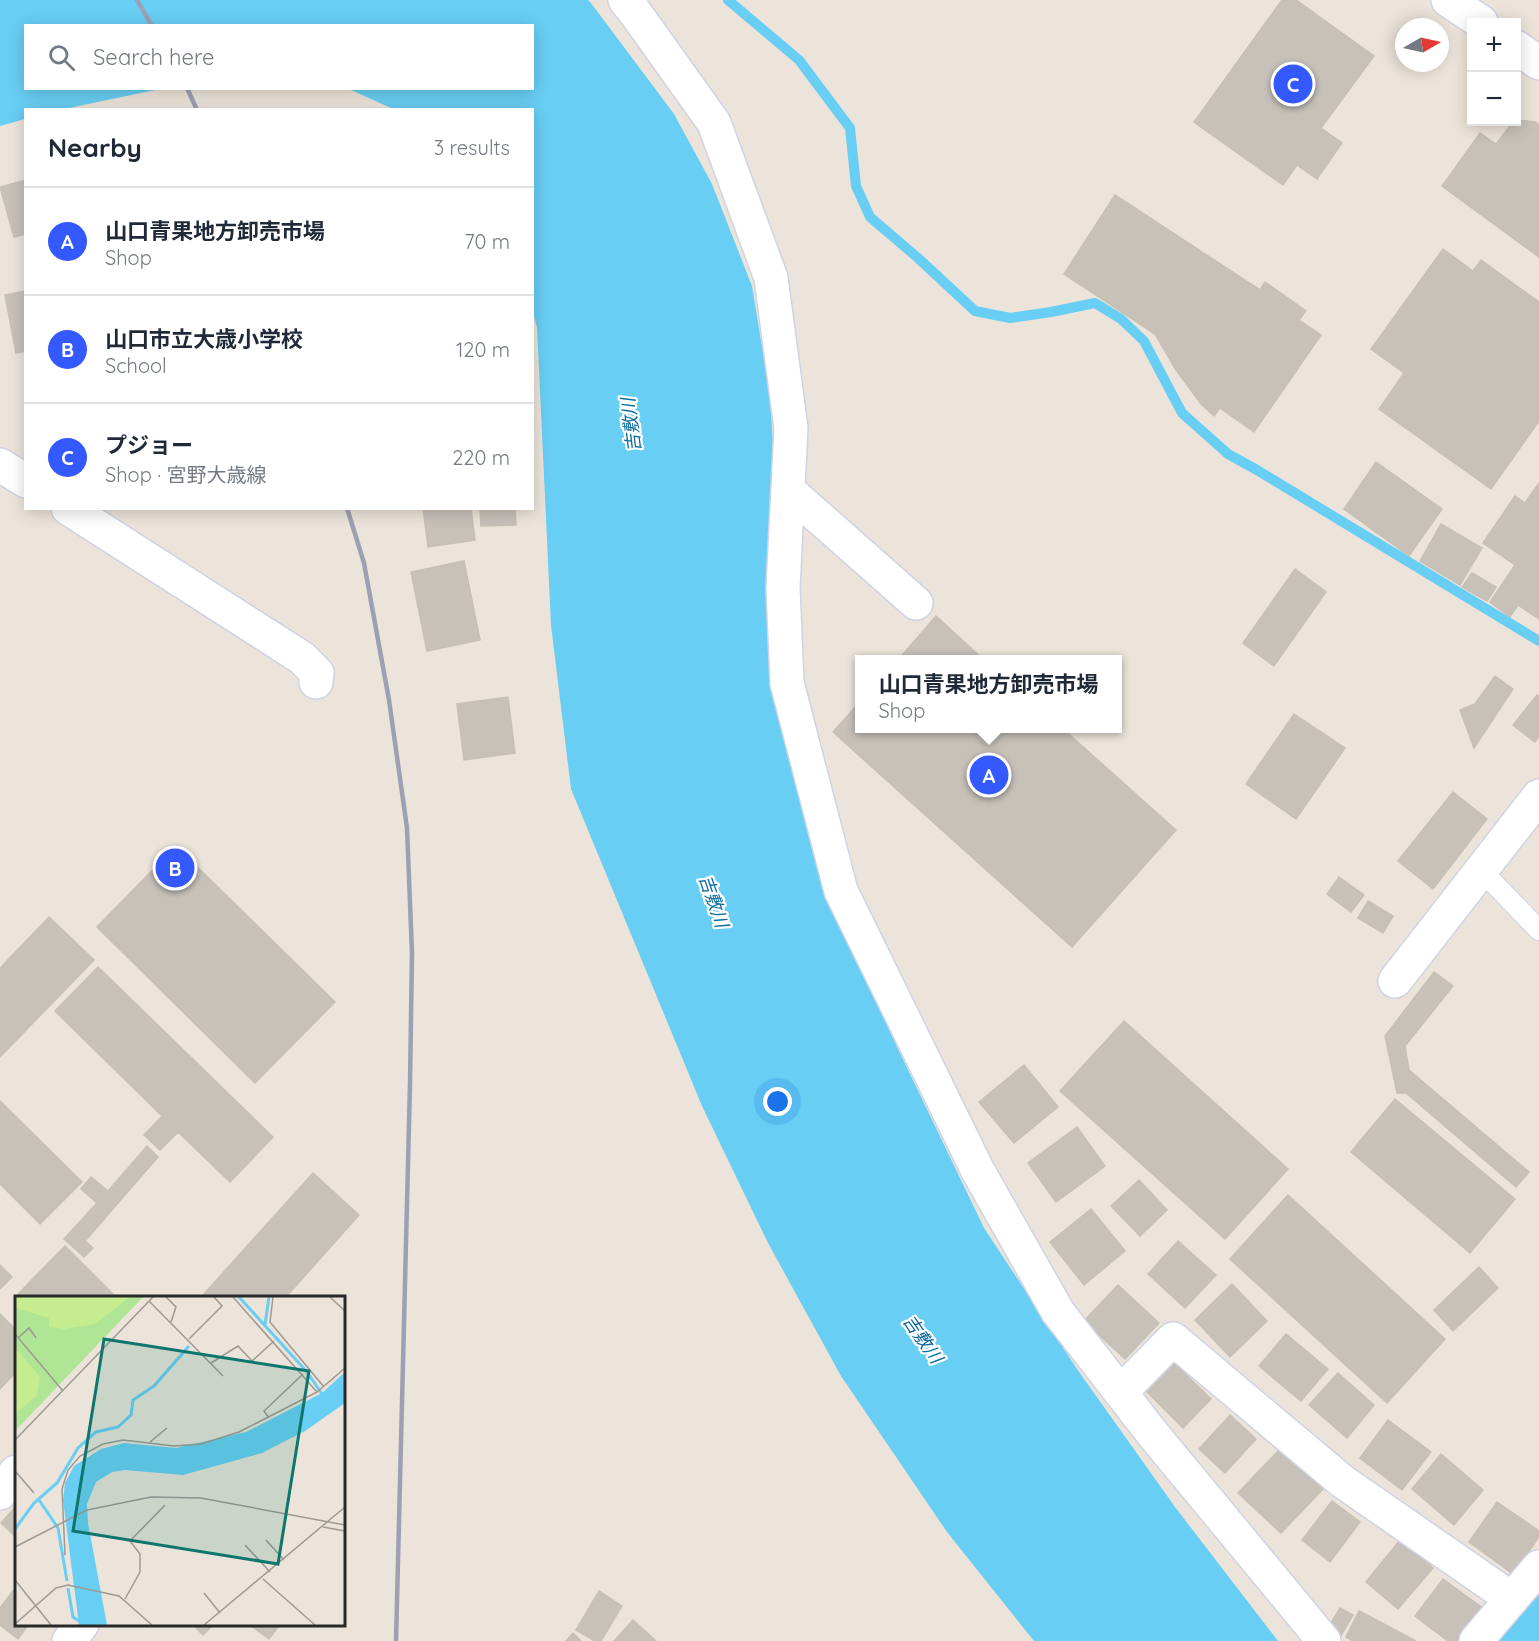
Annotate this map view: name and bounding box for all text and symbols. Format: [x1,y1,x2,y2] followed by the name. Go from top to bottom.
[1395,18,1449,72] north arrow
[1467,18,1521,126] map controls
[1467,18,1521,72] button: +
[24,24,534,90] search box
[45,41,78,74] icon: search
[93,43,214,71] text: Search here
[1274,62,1312,106] pin: C
[1467,72,1521,126] button: −
[48,131,142,164] text: Nearby
[434,135,510,160] text: 3 results
[105,217,325,245] text: 山口青果地方卸売市場
[61,229,74,254] text: A
[464,229,510,254] text: 70 m
[105,245,152,270] text: Shop
[105,325,303,353] text: 山口市立大歳小学校
[61,337,74,362] text: B
[456,337,510,362] text: 120 m
[105,353,167,378] text: School
[616,395,646,453] water label: 吉敷川
[105,431,193,459] text: プジョー
[61,445,74,470] text: C
[452,445,510,470] text: 220 m
[105,462,267,487] text: Shop · 宮野大歳線
[855,655,1122,733] popup
[878,670,1099,698] text: 山口青果地方卸売市場
[878,698,925,723] text: Shop
[970,752,1008,798] pin: A
[156,846,195,890] pin: B
[694,872,734,932] water label: 吉敷川
[763,1087,792,1116] your location
[15,1296,345,1626] inset map
[898,1310,949,1369] water label: 吉敷川

